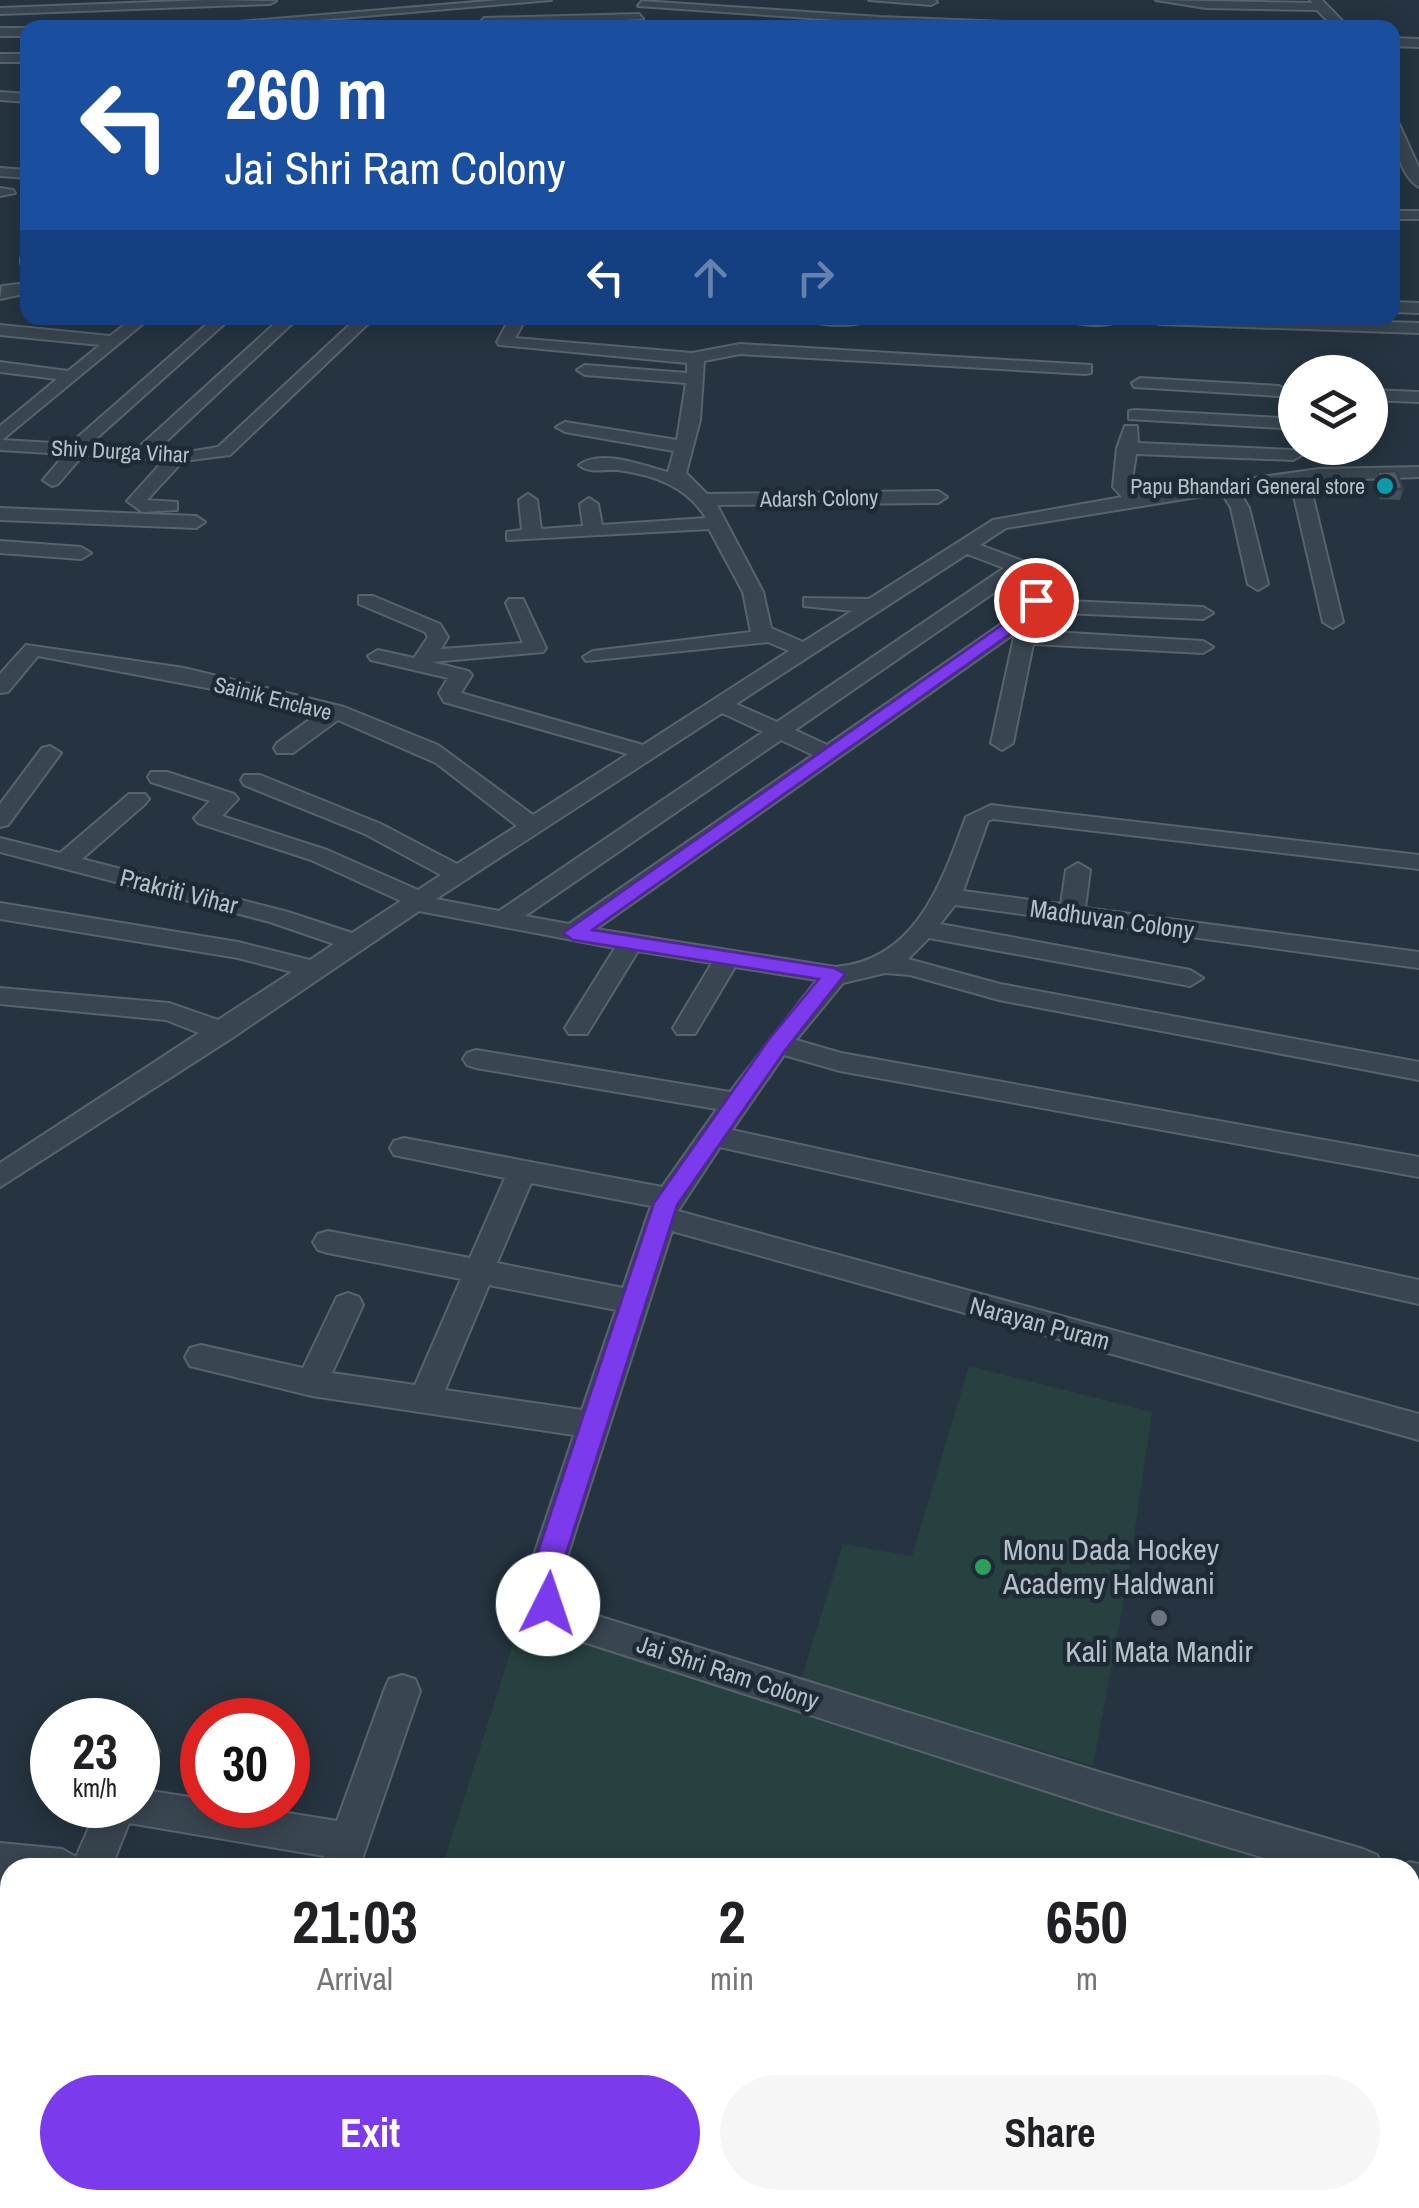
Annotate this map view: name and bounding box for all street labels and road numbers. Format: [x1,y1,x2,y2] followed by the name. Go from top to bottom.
[50,432,190,470] street label: Shiv Durga Vihar
[759,482,878,514] street label: Adarsh Colony
[211,669,335,727] street label: Sainik Enclave
[116,860,242,922] street label: Prakriti Vihar
[1028,891,1197,947] street label: Madhuvan Colony
[966,1288,1114,1358] street label: Narayan Puram
[633,1627,824,1718] street label: Jai Shri Ram Colony

